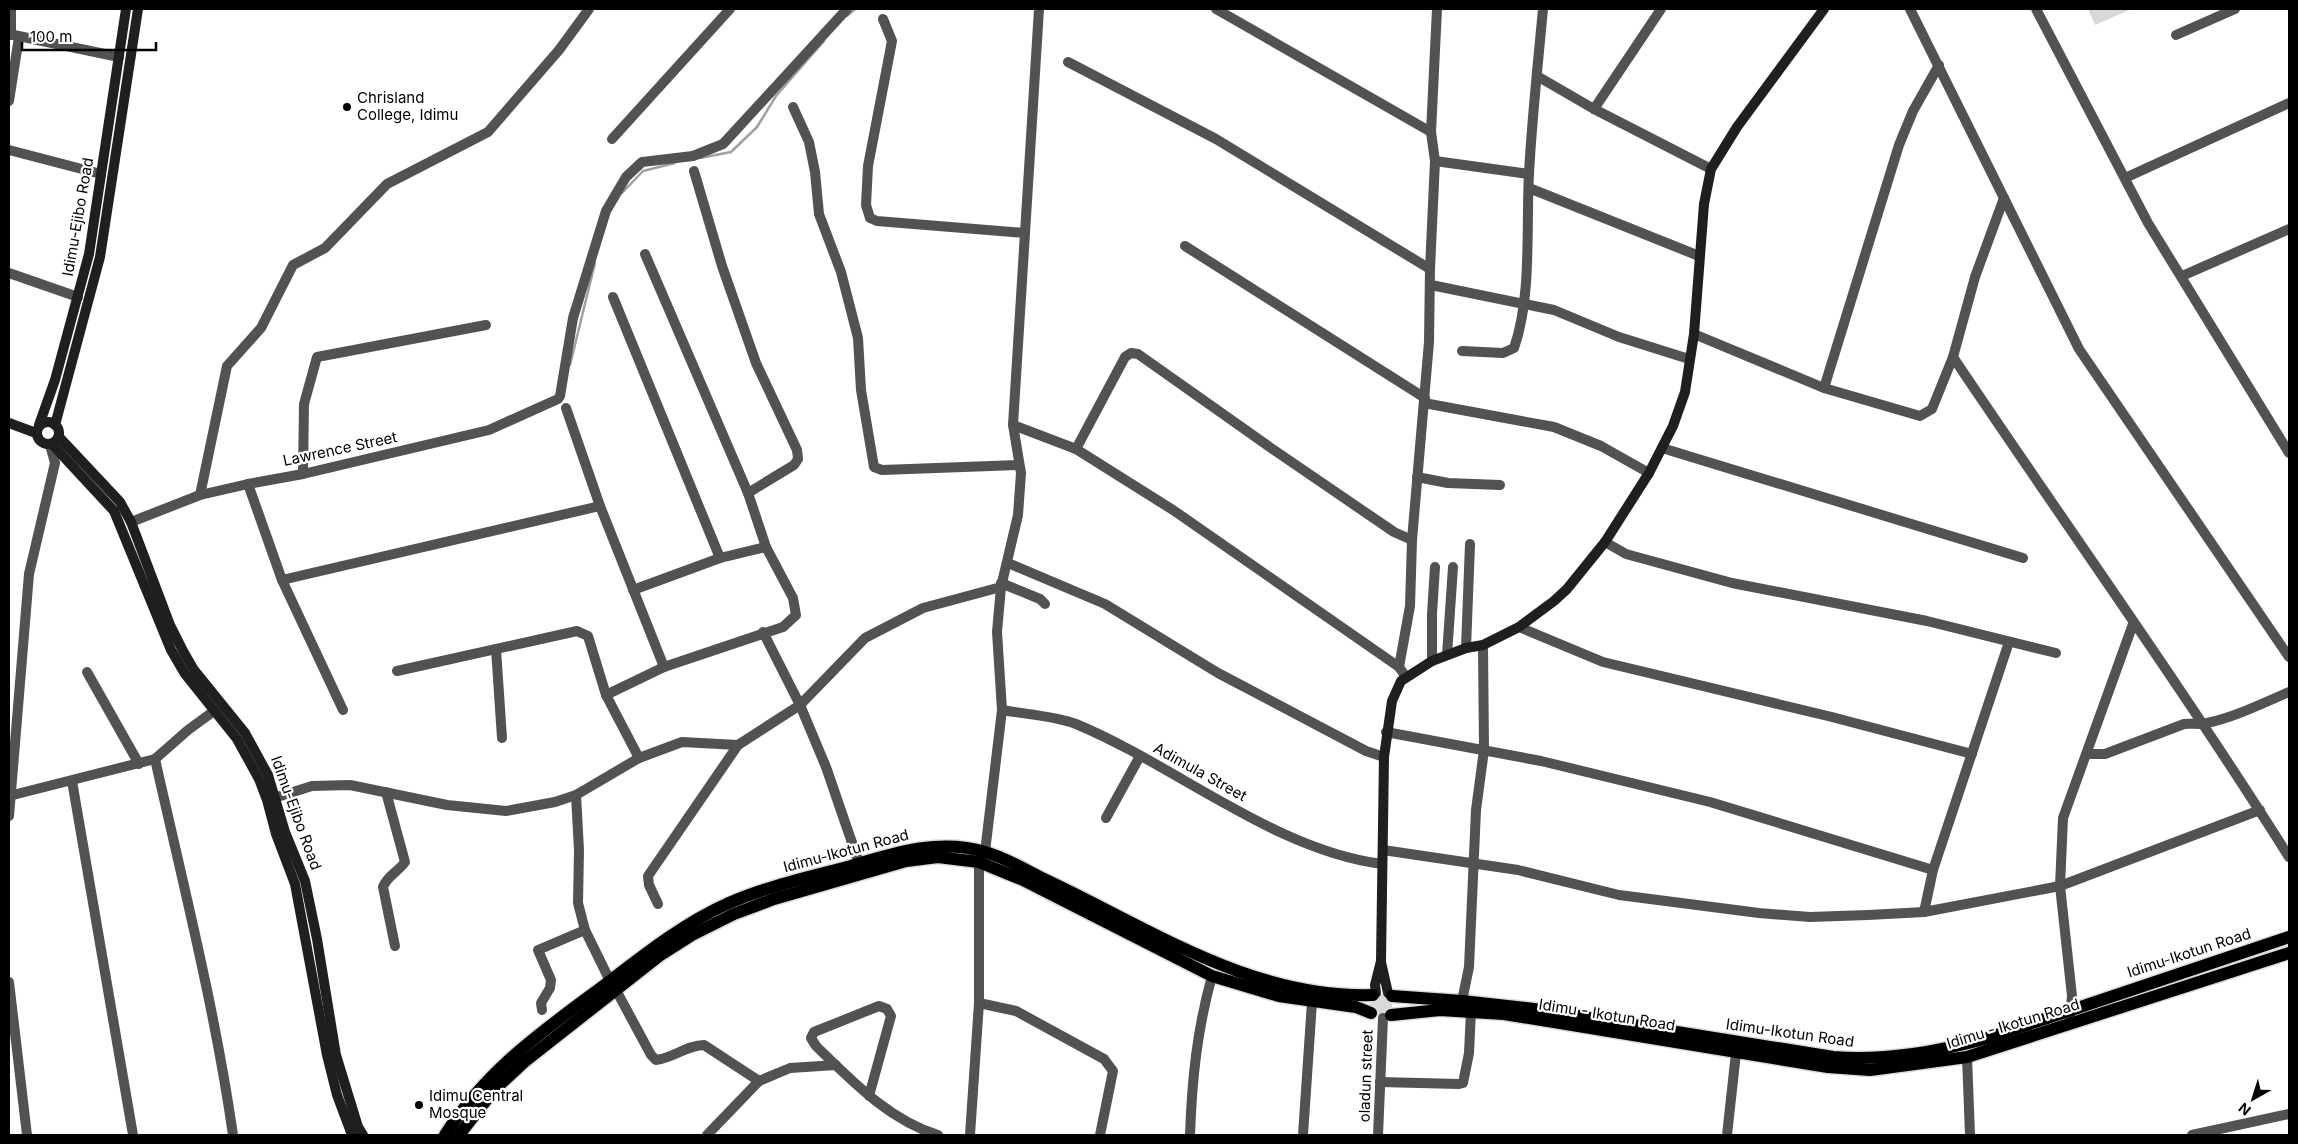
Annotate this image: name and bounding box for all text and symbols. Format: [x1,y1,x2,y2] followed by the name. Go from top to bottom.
[22,20,156,52] scale bar
[30,27,72,46] text: 100 m
[357,88,458,124] place label: Chrisland College, Idimu
[341,101,353,113] marker: Chrisland College, Idimu
[58,156,97,278] street label: Idimu-Ejibo Road
[281,427,399,470] street label: Lawrence Street
[1150,738,1250,805] street label: Adimula Street
[267,753,326,872] street label: Idimu-Ejibo Road
[781,825,911,876] street label: Idimu-Ikotun Road
[2125,924,2253,982] street label: Idimu-Ikotun Road
[1537,994,1677,1035] street label: Idimu - Ikotun Road
[1944,994,2082,1053] street label: Idimu - Ikotun Road
[1725,1014,1855,1051] street label: Idimu-Ikotun Road
[1354,1029,1377,1123] street label: oladun street
[2228,1074,2278,1124] north arrow
[429,1086,523,1122] place label: Idimu Central Mosque
[413,1099,425,1111] marker: Idimu Central Mosque
[2235,1100,2254,1119] text: N

